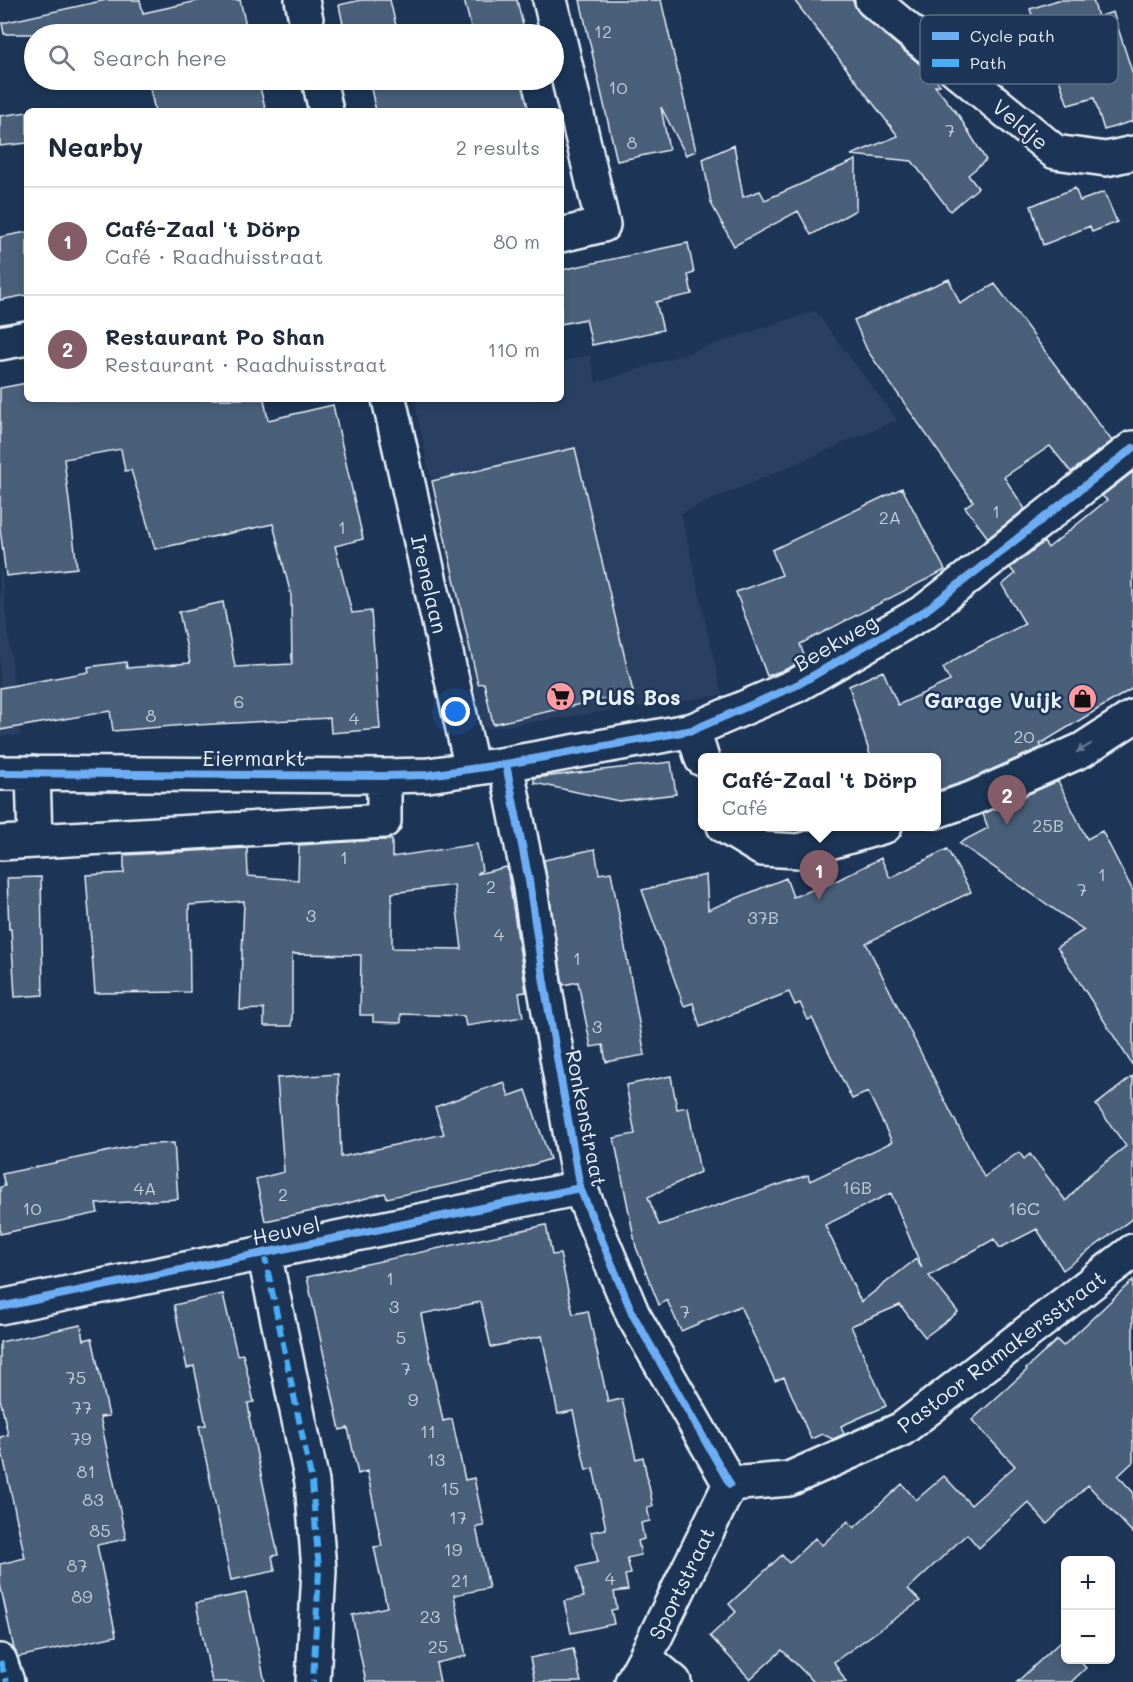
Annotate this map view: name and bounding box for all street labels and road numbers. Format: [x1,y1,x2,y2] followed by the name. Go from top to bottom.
[987,93,1055,155] street label: Veldje
[406,532,454,636] street label: Irenelaan
[789,607,881,677] street label: Beekweg
[203,744,305,771] street label: Eiermarkt
[561,1047,613,1189] street label: Ronkenstraat
[250,1210,322,1250] street label: Heuvel
[891,1264,1111,1438] street label: Pastoor Ramakersstraat
[642,1522,720,1644] street label: Sportstraat

